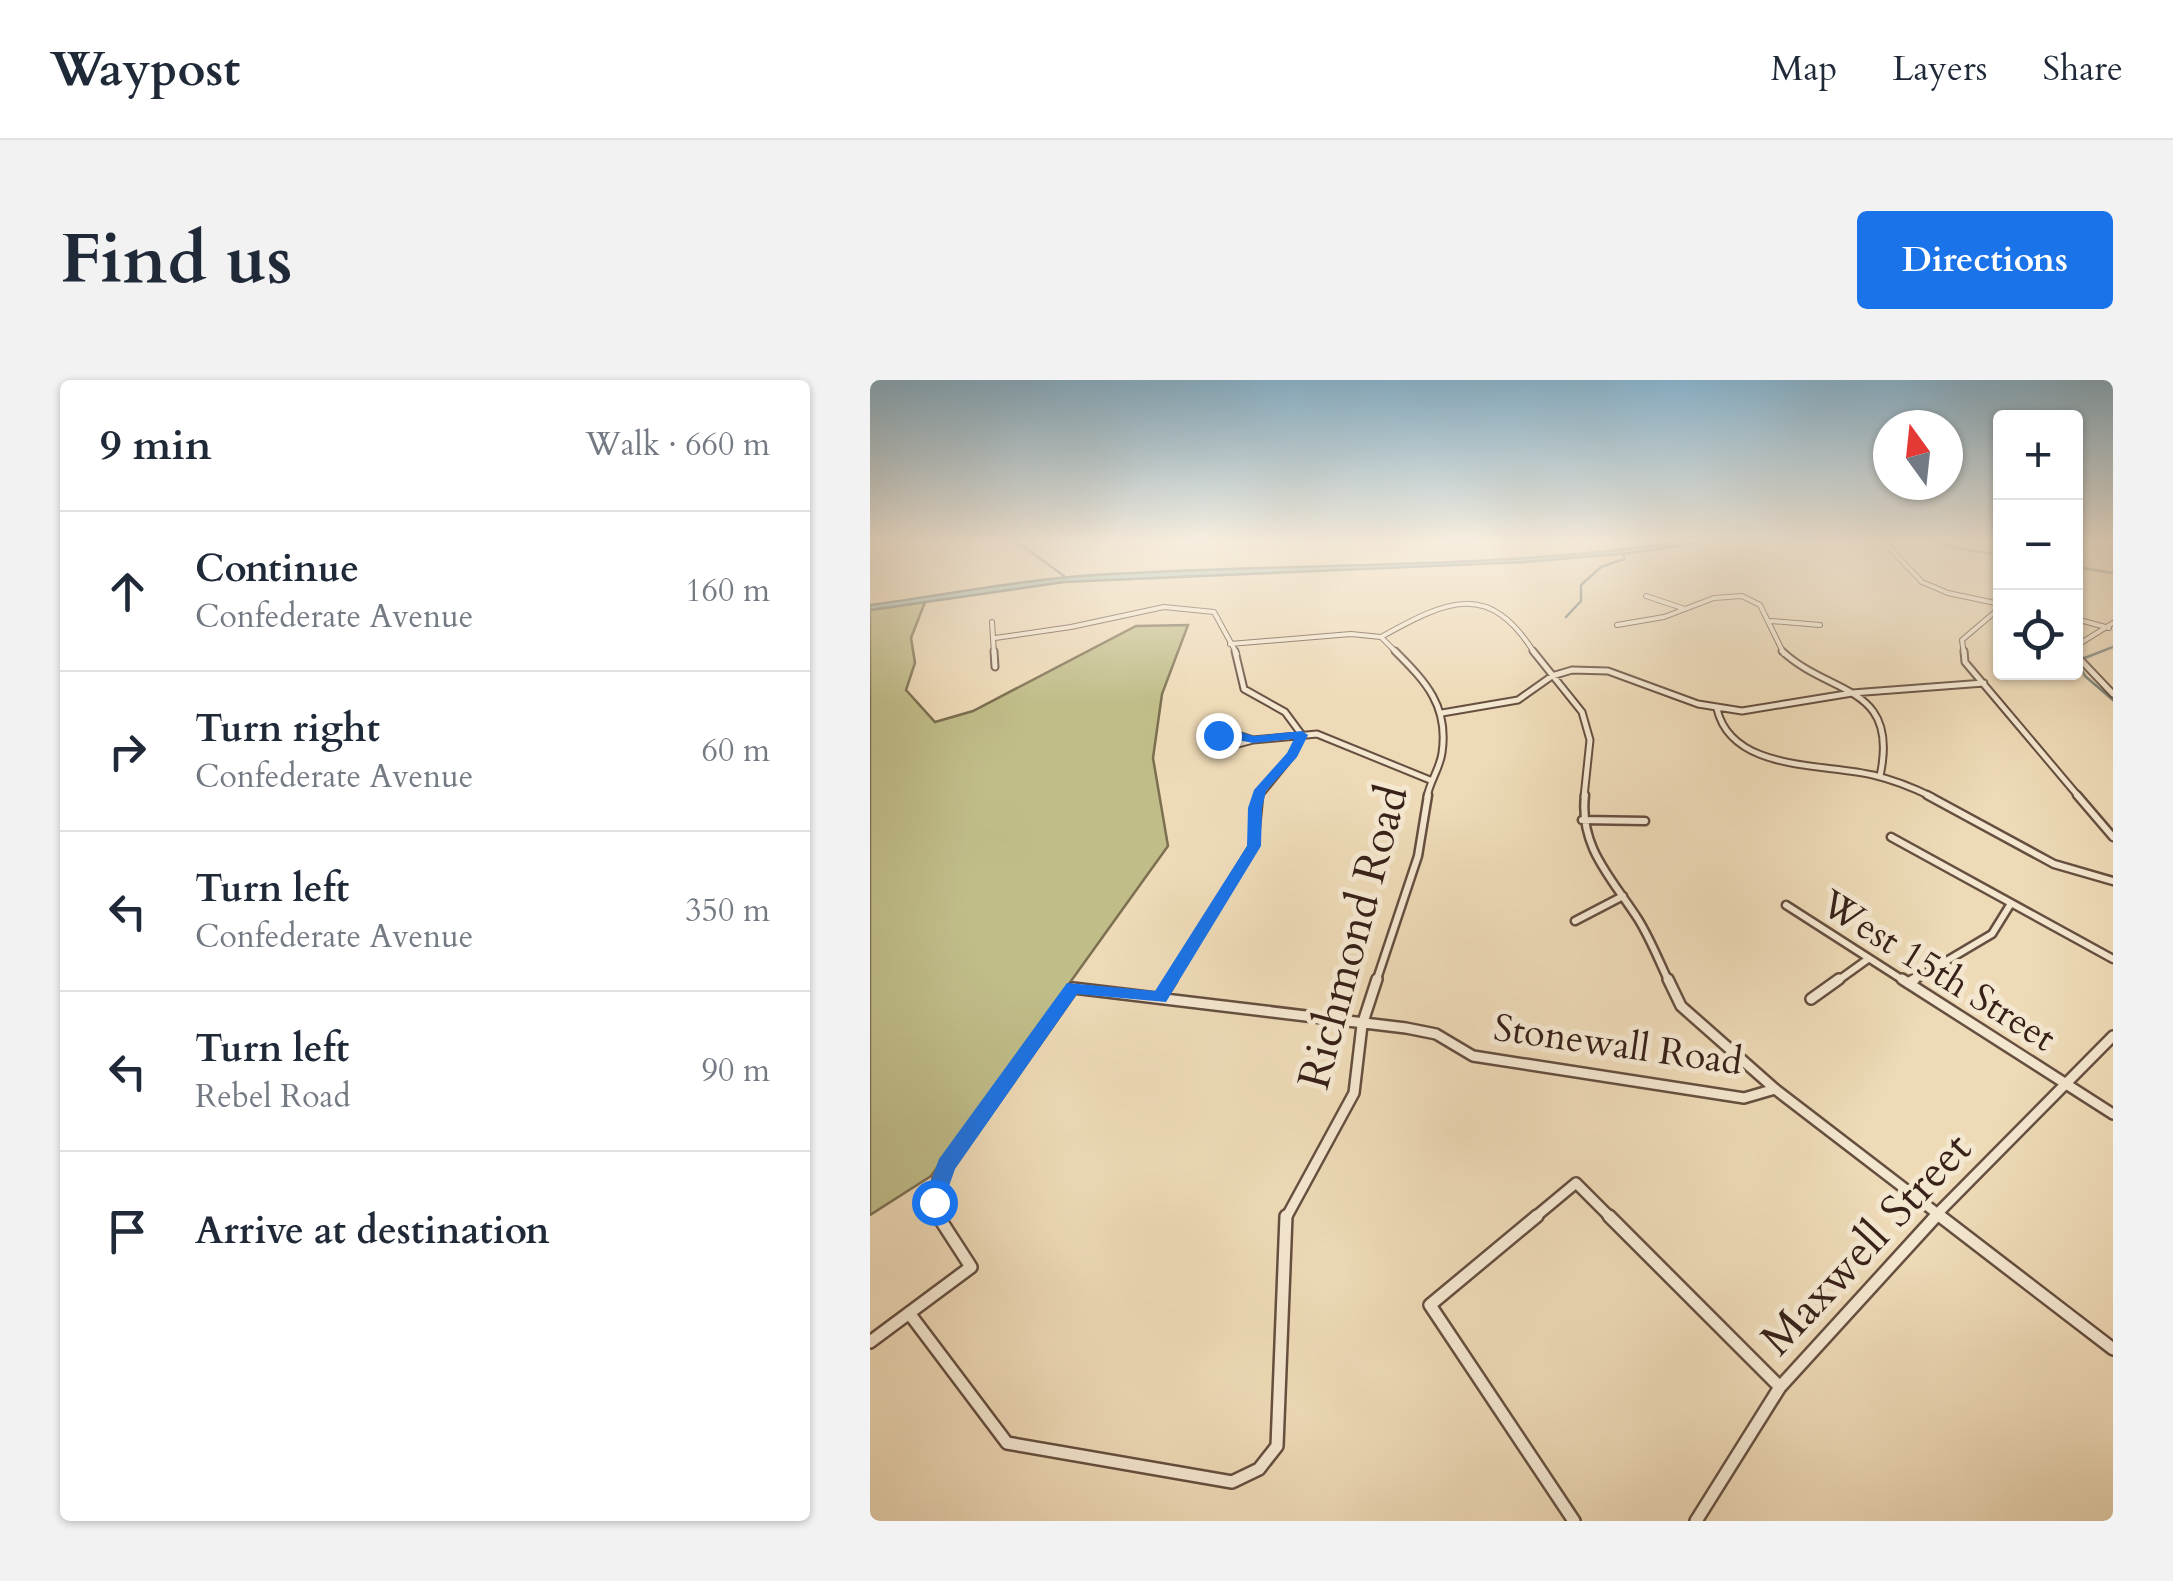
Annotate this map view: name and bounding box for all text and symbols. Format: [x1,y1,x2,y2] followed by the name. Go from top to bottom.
[50,37,240,102] text: Waypost
[1771,45,1837,93] text: Map
[1892,45,1987,93] text: Layers
[2042,45,2123,93] text: Share
[1857,211,2113,309] button: Directions
[60,213,293,307] text: Find us
[1873,410,1963,500] north arrow
[1993,410,2083,680] map controls
[1993,410,2083,500] button: +
[100,417,212,474] text: 9 min
[585,423,770,467] text: Walk · 660 m
[1993,500,2083,590] button: −
[195,543,359,595] text: Continue
[100,564,155,619] icon: ahead
[685,569,770,613] text: 160 m
[1993,590,2083,680] button: locate
[195,595,473,639] text: Confederate Avenue
[195,703,380,755] text: Turn right
[1196,713,1242,759] route end
[100,724,155,779] icon: right
[702,729,770,773] text: 60 m
[195,755,473,799] text: Confederate Avenue
[1283,778,1423,1096] street label: Richmond Road
[195,863,349,915] text: Turn left
[1810,878,2065,1064] street label: West 15th Street
[100,884,155,939] icon: left
[685,889,770,933] text: 350 m
[195,915,473,959] text: Confederate Avenue
[1490,1002,1746,1088] street label: Stonewall Road
[195,1023,349,1075] text: Turn left
[100,1044,155,1099] icon: left
[702,1049,770,1093] text: 90 m
[195,1075,350,1119] text: Rebel Road
[1747,1119,1985,1369] street label: Maxwell Street
[912,1180,958,1226] route start
[100,1204,155,1259] icon: arrive
[195,1205,550,1257] text: Arrive at destination

